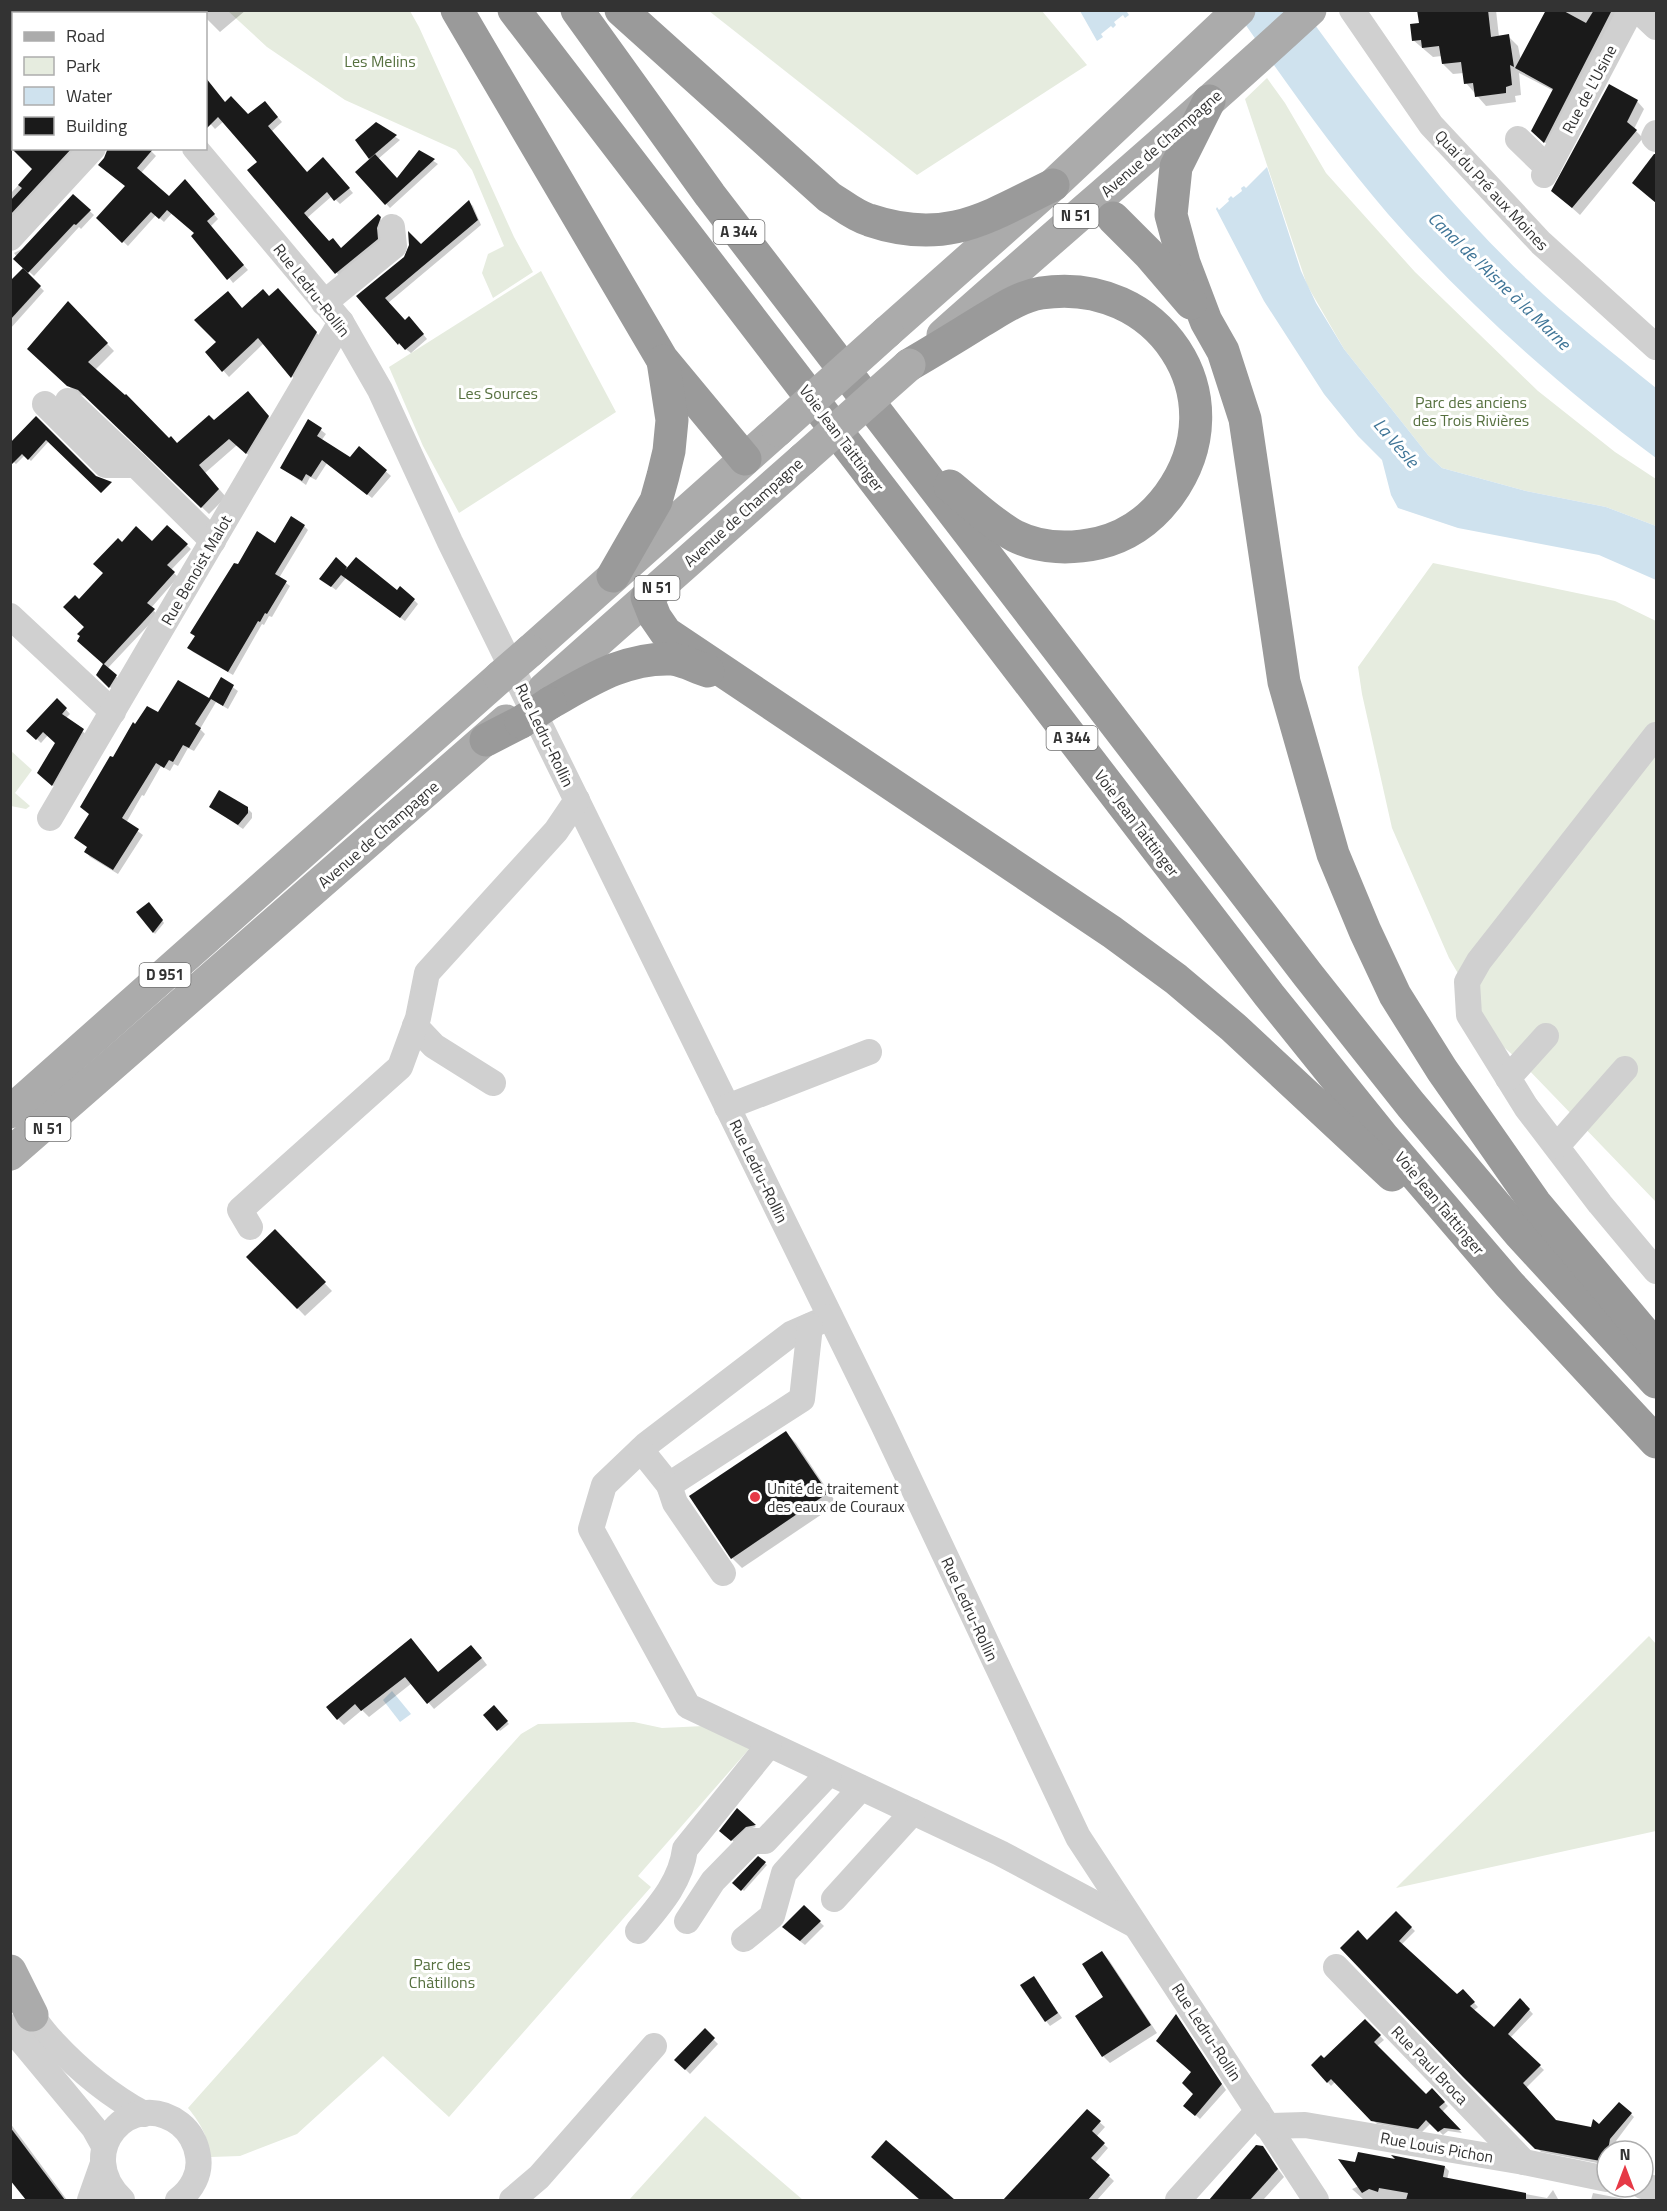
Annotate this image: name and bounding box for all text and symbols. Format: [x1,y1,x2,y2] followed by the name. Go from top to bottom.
[12,12,207,150] legend
[66,22,105,49] text: Road
[1556,40,1622,138] street label: Rue de L'Usine
[344,49,416,73] park label: Les Melins
[66,52,101,79] text: Park
[66,82,112,109] text: Water
[1095,84,1227,202] street label: Avenue de Champagne
[66,112,127,139] text: Building
[1429,124,1555,256] street label: Quai du Pré aux Moines
[1054,204,1098,228] road number: N 51
[1422,205,1578,357] water label: Canal de l'Aisne à la Marne
[714,220,764,244] road number: A 344
[268,238,356,342] street label: Rue Ledru-Rollin
[794,379,891,497] street label: Voie Jean Taittinger
[458,381,538,405] park label: Les Sources
[1413,390,1529,432] park label: Parc des anciens des Trois Rivières
[1367,412,1427,475] water label: La Vesle
[678,452,808,572] street label: Avenue de Champagne
[155,510,238,630] street label: Rue Benoist Malot
[634,576,680,600] road number: N 51
[510,679,580,791] street label: Rue Ledru-Rollin
[1046,726,1098,750] road number: A 344
[1089,764,1186,882] street label: Voie Jean Taittinger
[312,775,444,893] street label: Avenue de Champagne
[140,963,190,987] road number: D 951
[724,1115,794,1227] street label: Rue Ledru-Rollin
[26,1117,70,1141] road number: N 51
[1389,1146,1491,1260] street label: Voie Jean Taittinger
[767,1476,905,1518] place label: Unité de traitement des eaux de Couraux
[748,1490,762,1504] marker: Unité de traitement des eaux de Couraux
[935,1553,1005,1665] street label: Rue Ledru-Rollin
[409,1952,475,1994] park label: Parc des Châtillons
[1166,1978,1248,2086] street label: Rue Ledru-Rollin
[1386,2020,1474,2110] street label: Rue Paul Broca
[1379,2125,1495,2169] street label: Rue Louis Pichon
[1595,2139,1655,2199] north arrow
[1619,2142,1631,2166] text: N

